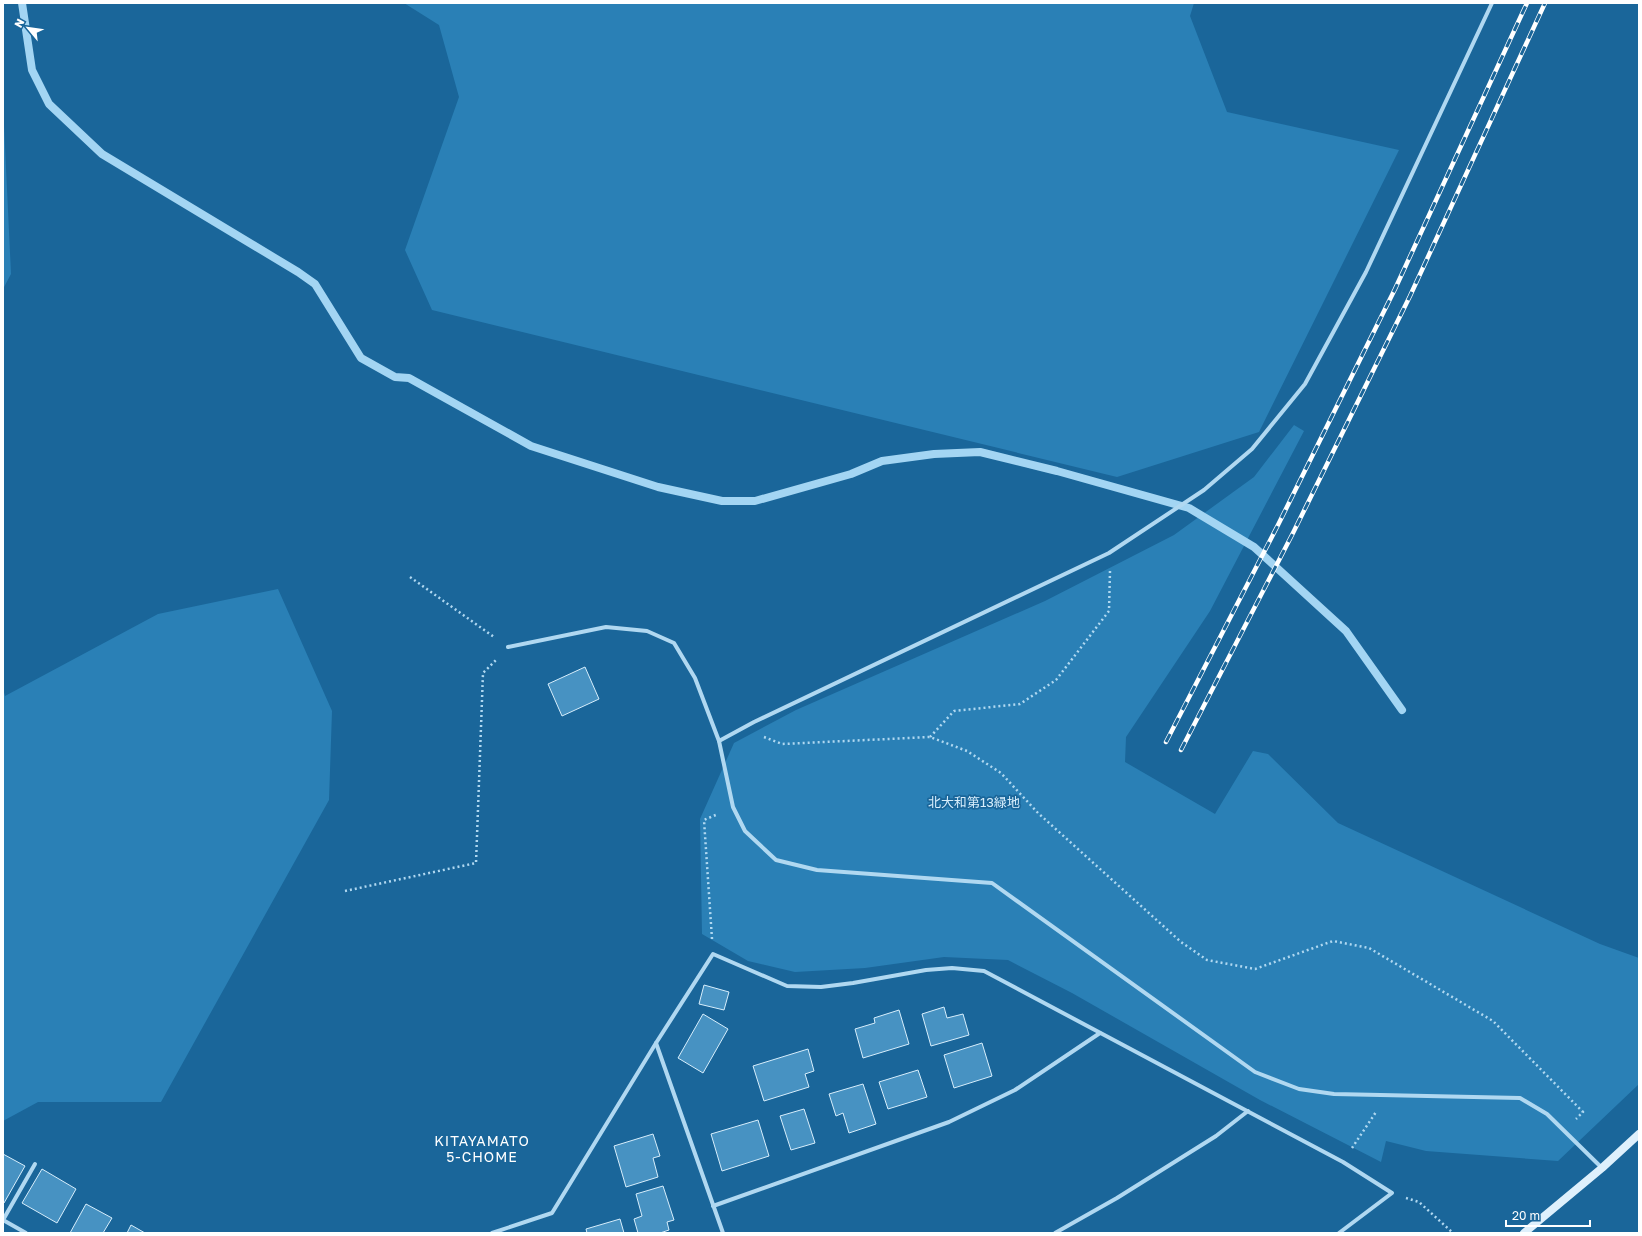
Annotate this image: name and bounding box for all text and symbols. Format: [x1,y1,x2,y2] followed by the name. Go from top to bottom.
[8,8,48,48] north arrow
[11,16,27,30] text: N
[928,794,1020,810] park label: 北大和第13緑地
[434,1132,530,1165] district label: KITAYAMATO 5-CHOME
[1506,1202,1590,1228] scale bar
[1512,1208,1540,1223] text: 20 m

